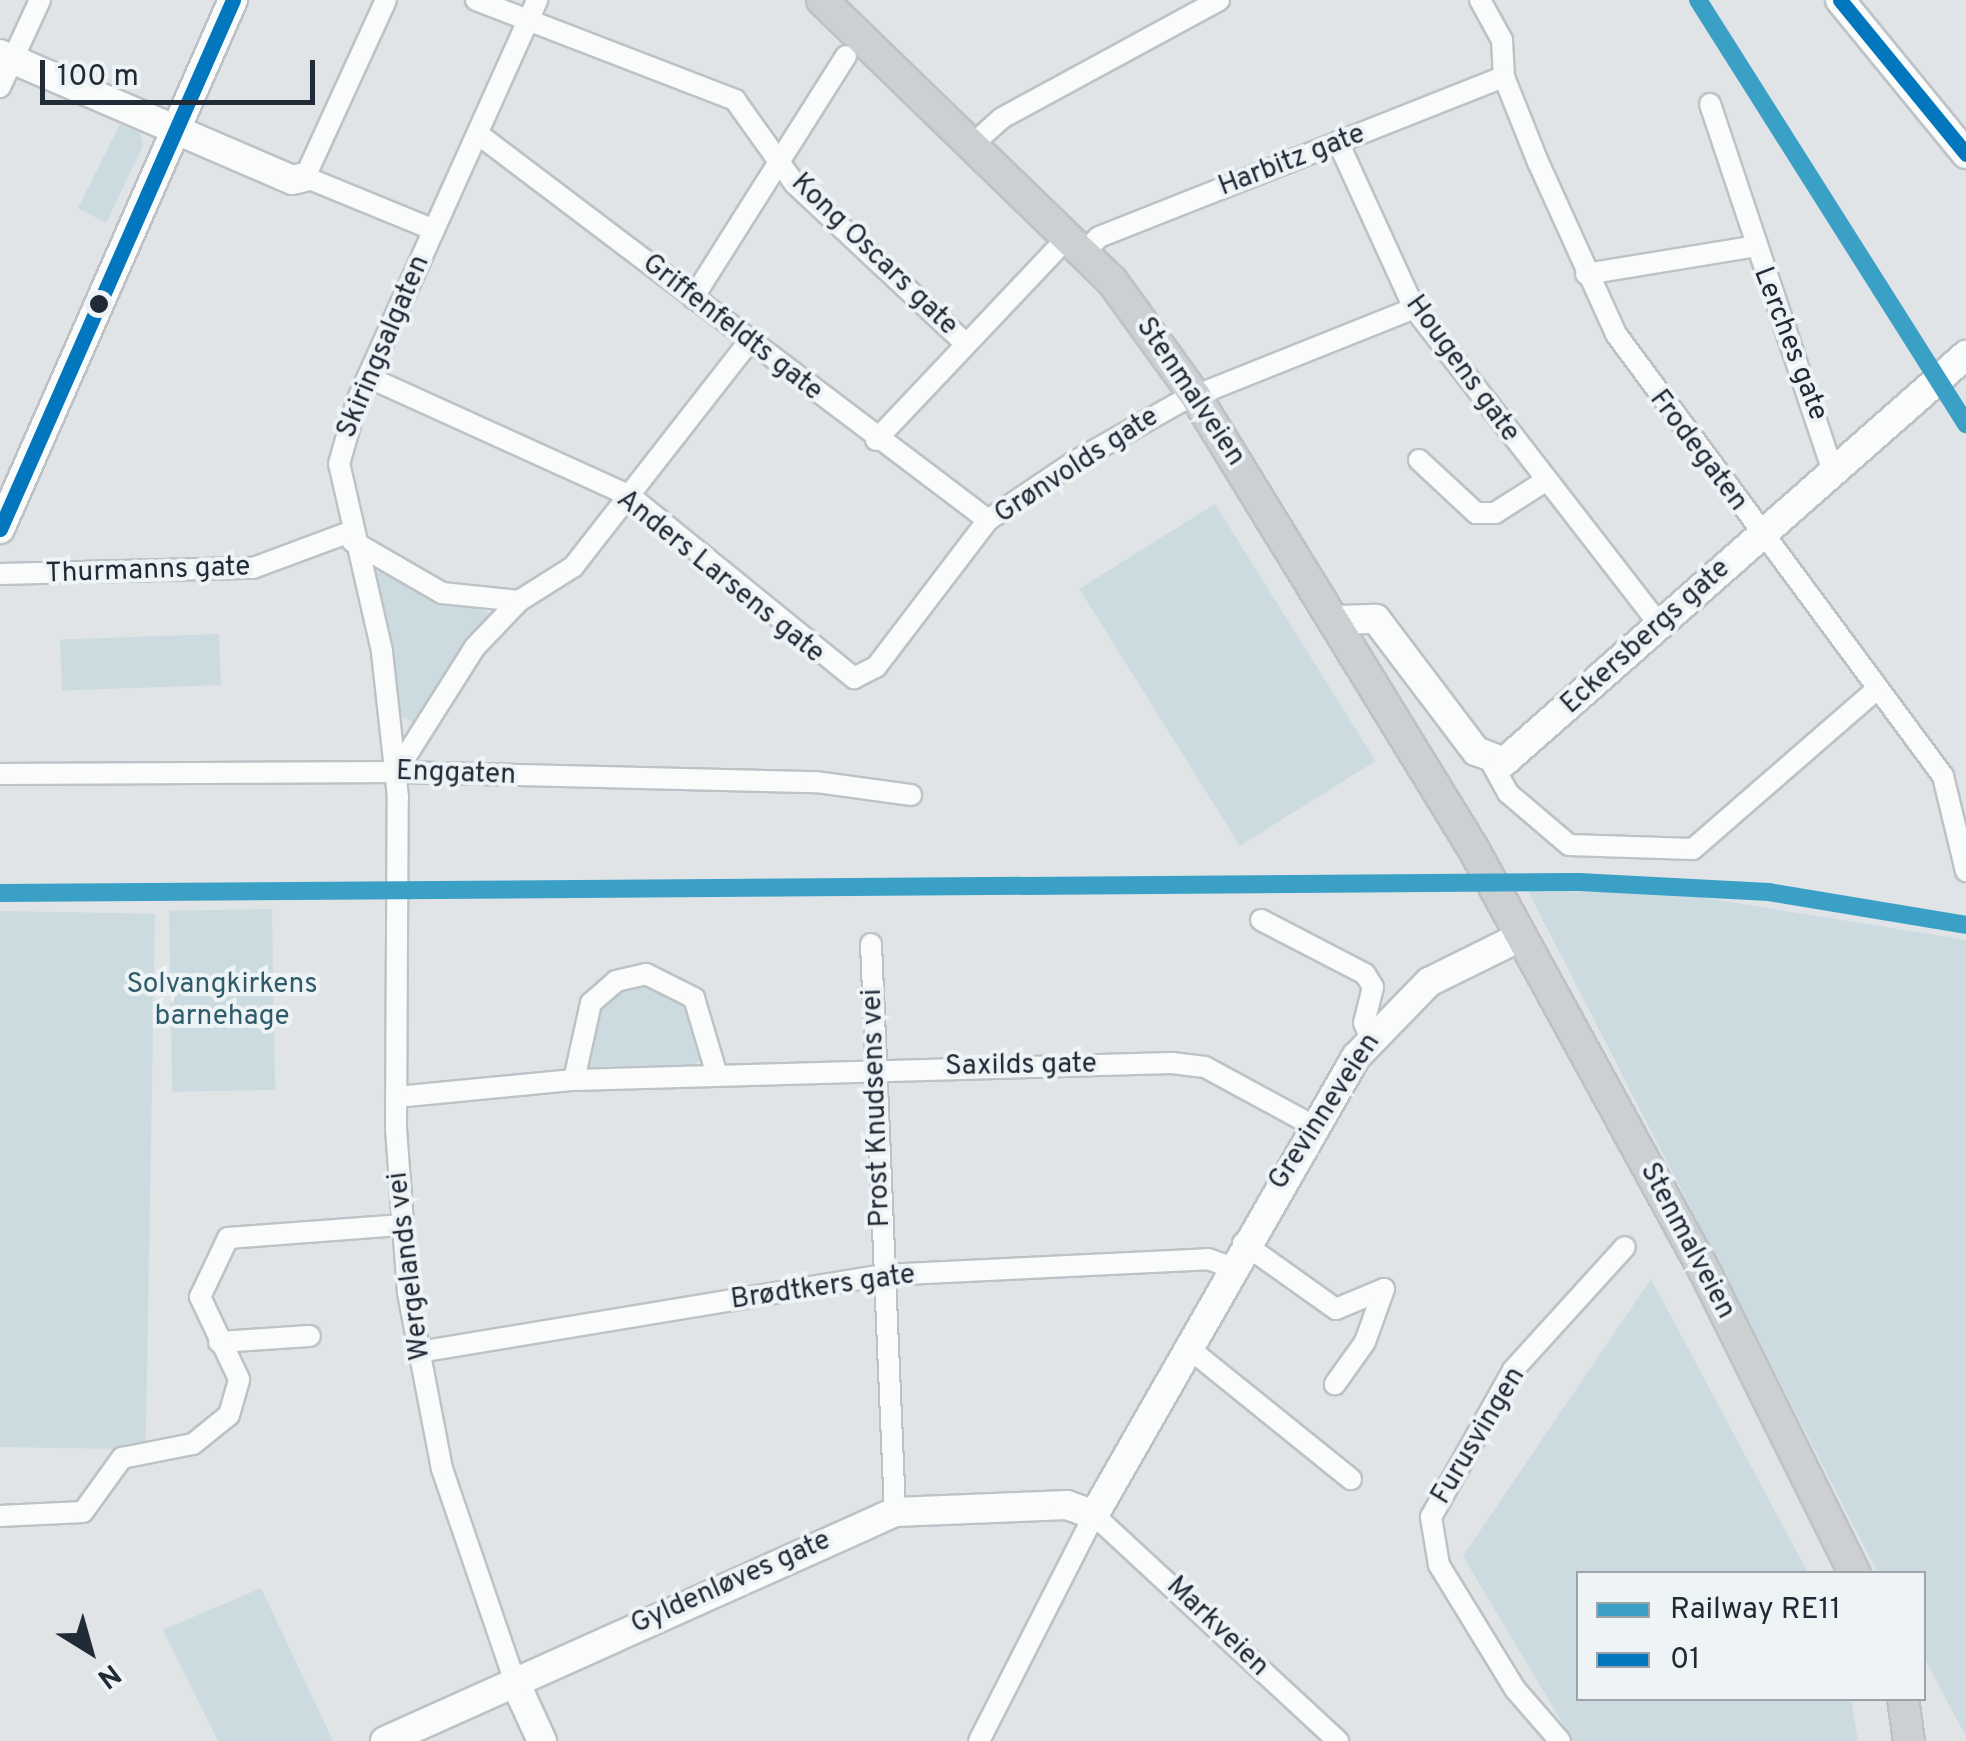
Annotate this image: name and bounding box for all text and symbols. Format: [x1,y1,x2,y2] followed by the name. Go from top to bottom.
[45,40,320,102] scale bar
[57,59,139,96] text: 100 m
[1214,118,1370,204] street label: Harbitz gate
[784,167,964,343] street label: Kong Oscars gate
[635,247,829,409] street label: Griffenfeldts gate
[330,251,438,443] street label: Skiringsalgaten
[1745,263,1835,425] street label: Lerches gate
[1398,289,1526,449] street label: Hougens gate
[89,294,109,314] unlabelled marker
[1128,311,1252,473] street label: Stenmalveien
[1642,384,1754,518] street label: Frodegaten
[989,400,1165,532] street label: Grønvolds gate
[609,483,831,671] street label: Anders Larsens gate
[45,551,251,591] street label: Thurmanns gate
[1555,552,1737,722] street label: Eckersbergs gate
[395,755,517,793] street label: Enggaten
[126,968,318,1034] park label: Solvangkirkens barnehage
[856,988,898,1228] street label: Prost Knudsens vei
[1262,1027,1388,1197] street label: Grevinneveien
[945,1048,1097,1084] street label: Saxilds gate
[1632,1157,1742,1325] street label: Stenmalveien
[382,1170,438,1362] street label: Wergelands vei
[729,1258,917,1318] street label: Brødtkers gate
[1425,1361,1533,1511] street label: Furusvingen
[626,1524,836,1642] street label: Gyldenløves gate
[1159,1570,1275,1684] street label: Markveien
[1576,1571,1926,1701] legend
[1670,1592,1841,1629] text: Railway RE11
[40,1601,140,1701] north arrow
[1670,1642,1700,1679] text: 01
[89,1655,127,1695] text: N

